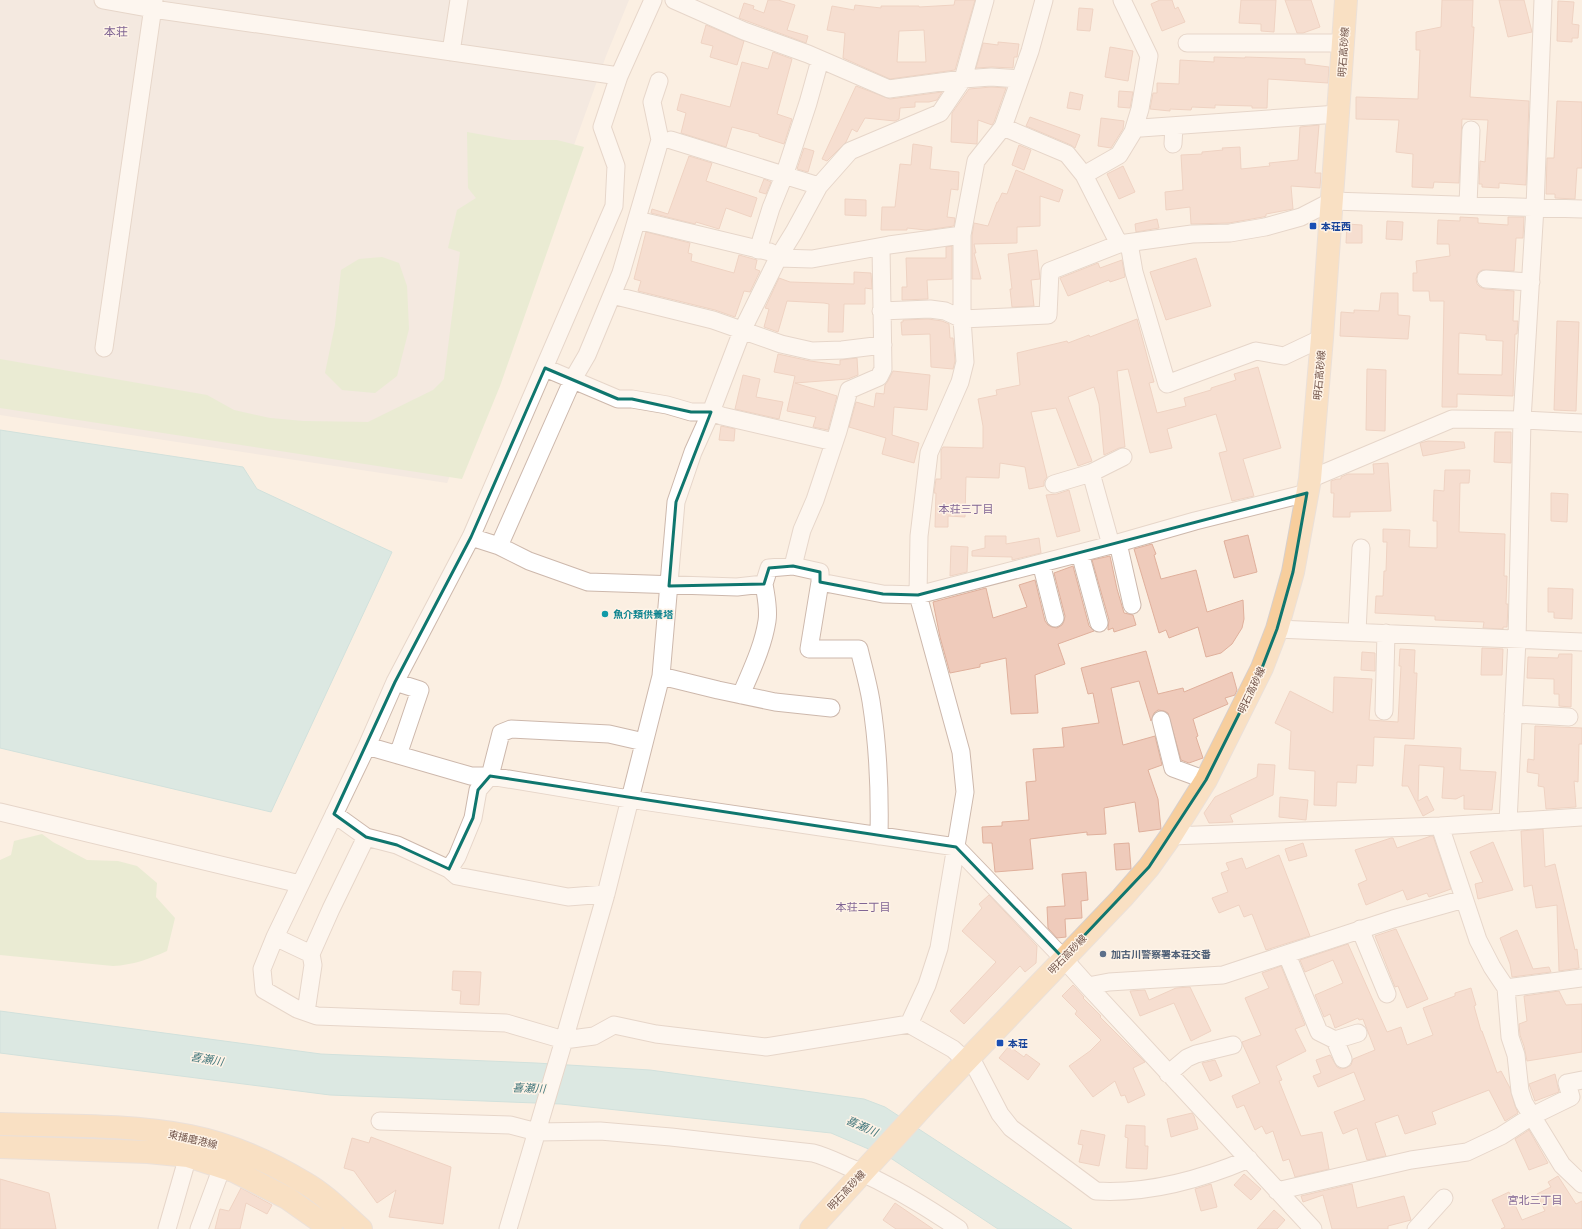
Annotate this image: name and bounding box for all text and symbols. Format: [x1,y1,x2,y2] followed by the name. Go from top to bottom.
[104,24,128,40] district label: 本荘
[1335,27,1352,77] street label: 明石高砂線
[1320,220,1351,233] place label: 本荘西
[1308,221,1318,231] marker: 本荘西
[1311,350,1328,401] street label: 明石高砂線
[939,502,994,516] district label: 本荘三丁目
[613,608,674,621] place label: 魚介類供養塔
[600,609,610,619] marker: 魚介類供養塔
[1235,665,1268,716] street label: 明石高砂線
[836,900,891,914] district label: 本荘二丁目
[1045,932,1089,977] street label: 明石高砂線
[1111,948,1211,961] place label: 加古川警察署本荘交番
[1098,949,1108,959] marker: 加古川警察署本荘交番
[1007,1037,1028,1050] place label: 本荘
[995,1038,1005,1048] marker: 本荘
[190,1049,225,1069] water label: 喜瀬川
[512,1080,547,1096] water label: 喜瀬川
[844,1113,881,1140] water label: 喜瀬川
[167,1128,219,1151] street label: 東播磨港線
[825,1168,868,1213] street label: 明石高砂線
[1508,1193,1563,1207] district label: 宮北三丁目

